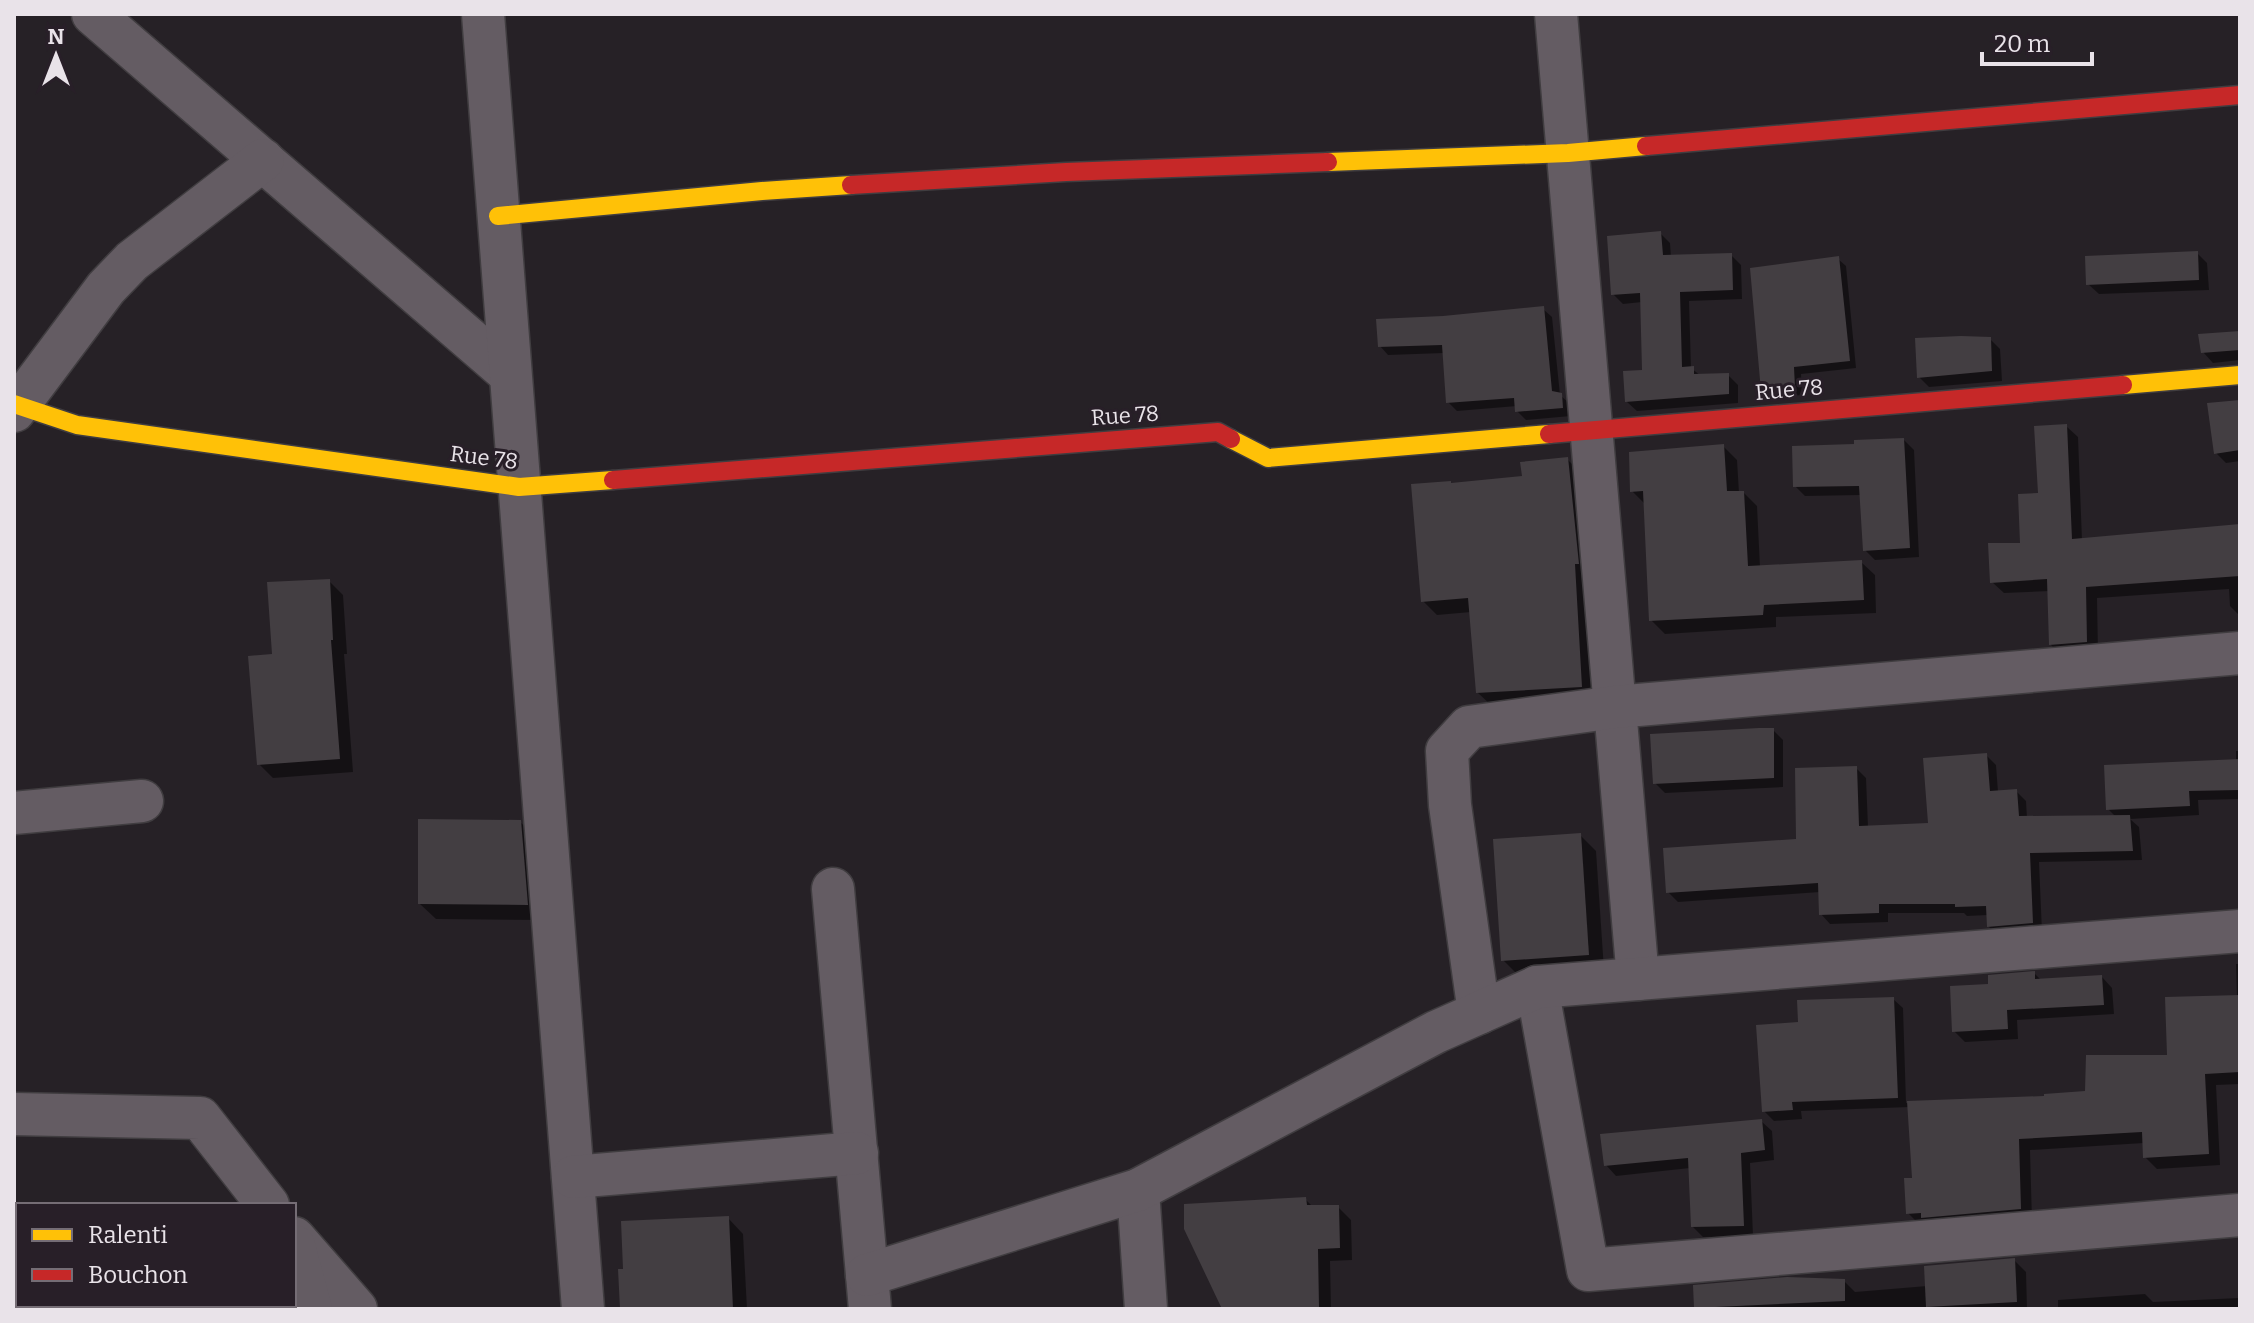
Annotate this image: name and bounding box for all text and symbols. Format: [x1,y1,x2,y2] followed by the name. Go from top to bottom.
[16,16,96,96] north arrow
[1982,16,2092,66] scale bar
[48,23,65,50] text: N
[1994,30,2050,58] text: 20 m
[1754,373,1824,406] street label: Rue 78
[1090,400,1160,431] street label: Rue 78
[449,440,519,475] street label: Rue 78
[16,1203,296,1307] legend
[88,1221,168,1249] text: Ralenti
[88,1261,188,1289] text: Bouchon

